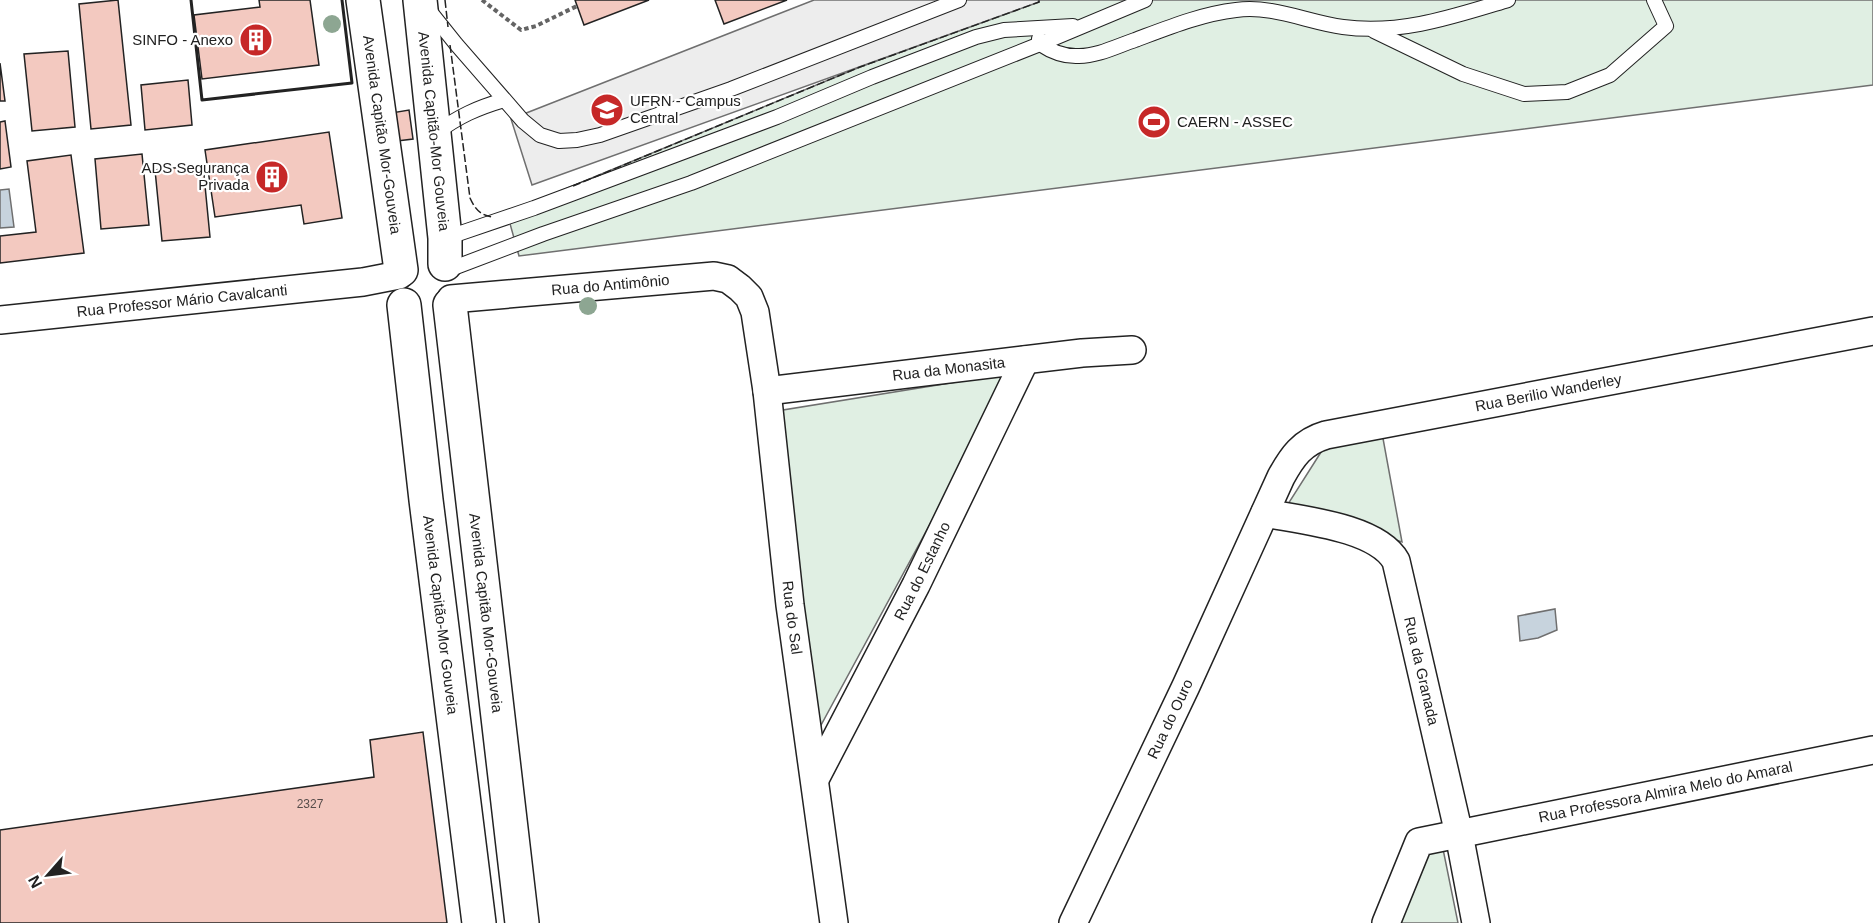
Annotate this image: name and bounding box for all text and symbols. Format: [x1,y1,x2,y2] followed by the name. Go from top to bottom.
[238,22,274,58] building icon: SINFO - Anexo
[132,31,233,48] place label: SINFO - Anexo
[415,31,453,233] street label: Avenida Capitão-Mor Gouveia
[360,34,405,236] street label: Avenida Capitão Mor-Gouveia
[589,92,625,128] school or university icon: UFRN - Campus Central
[630,92,741,126] place label: UFRN - Campus Central
[1136,104,1172,140] sports icon: CAERN - ASSEC
[1177,113,1293,130] place label: CAERN - ASSEC
[141,159,250,193] place label: ADS Segurança Privada
[254,159,290,195] building icon: ADS Segurança Privada
[551,271,670,298] street label: Rua do Antimônio
[76,281,288,320] street label: Rua Professor Mário Cavalcanti
[891,353,1007,384] street label: Rua da Monasita
[1474,370,1623,414] street label: Rua Berilio Wanderley
[466,512,507,714] street label: Avenida Capitão Mor-Gouveia
[420,514,462,716] street label: Avenida Capitão-Mor Gouveia
[890,519,953,623] street label: Rua do Estanho
[779,580,806,655] street label: Rua do Sal
[1401,615,1443,727] street label: Rua da Granada
[1144,676,1196,761] street label: Rua do Ouro
[1537,758,1794,826] street label: Rua Professora Almira Melo do Amaral
[297,797,324,811] house number: 2327
[18,845,78,905] north arrow
[25,873,45,891] text: N

